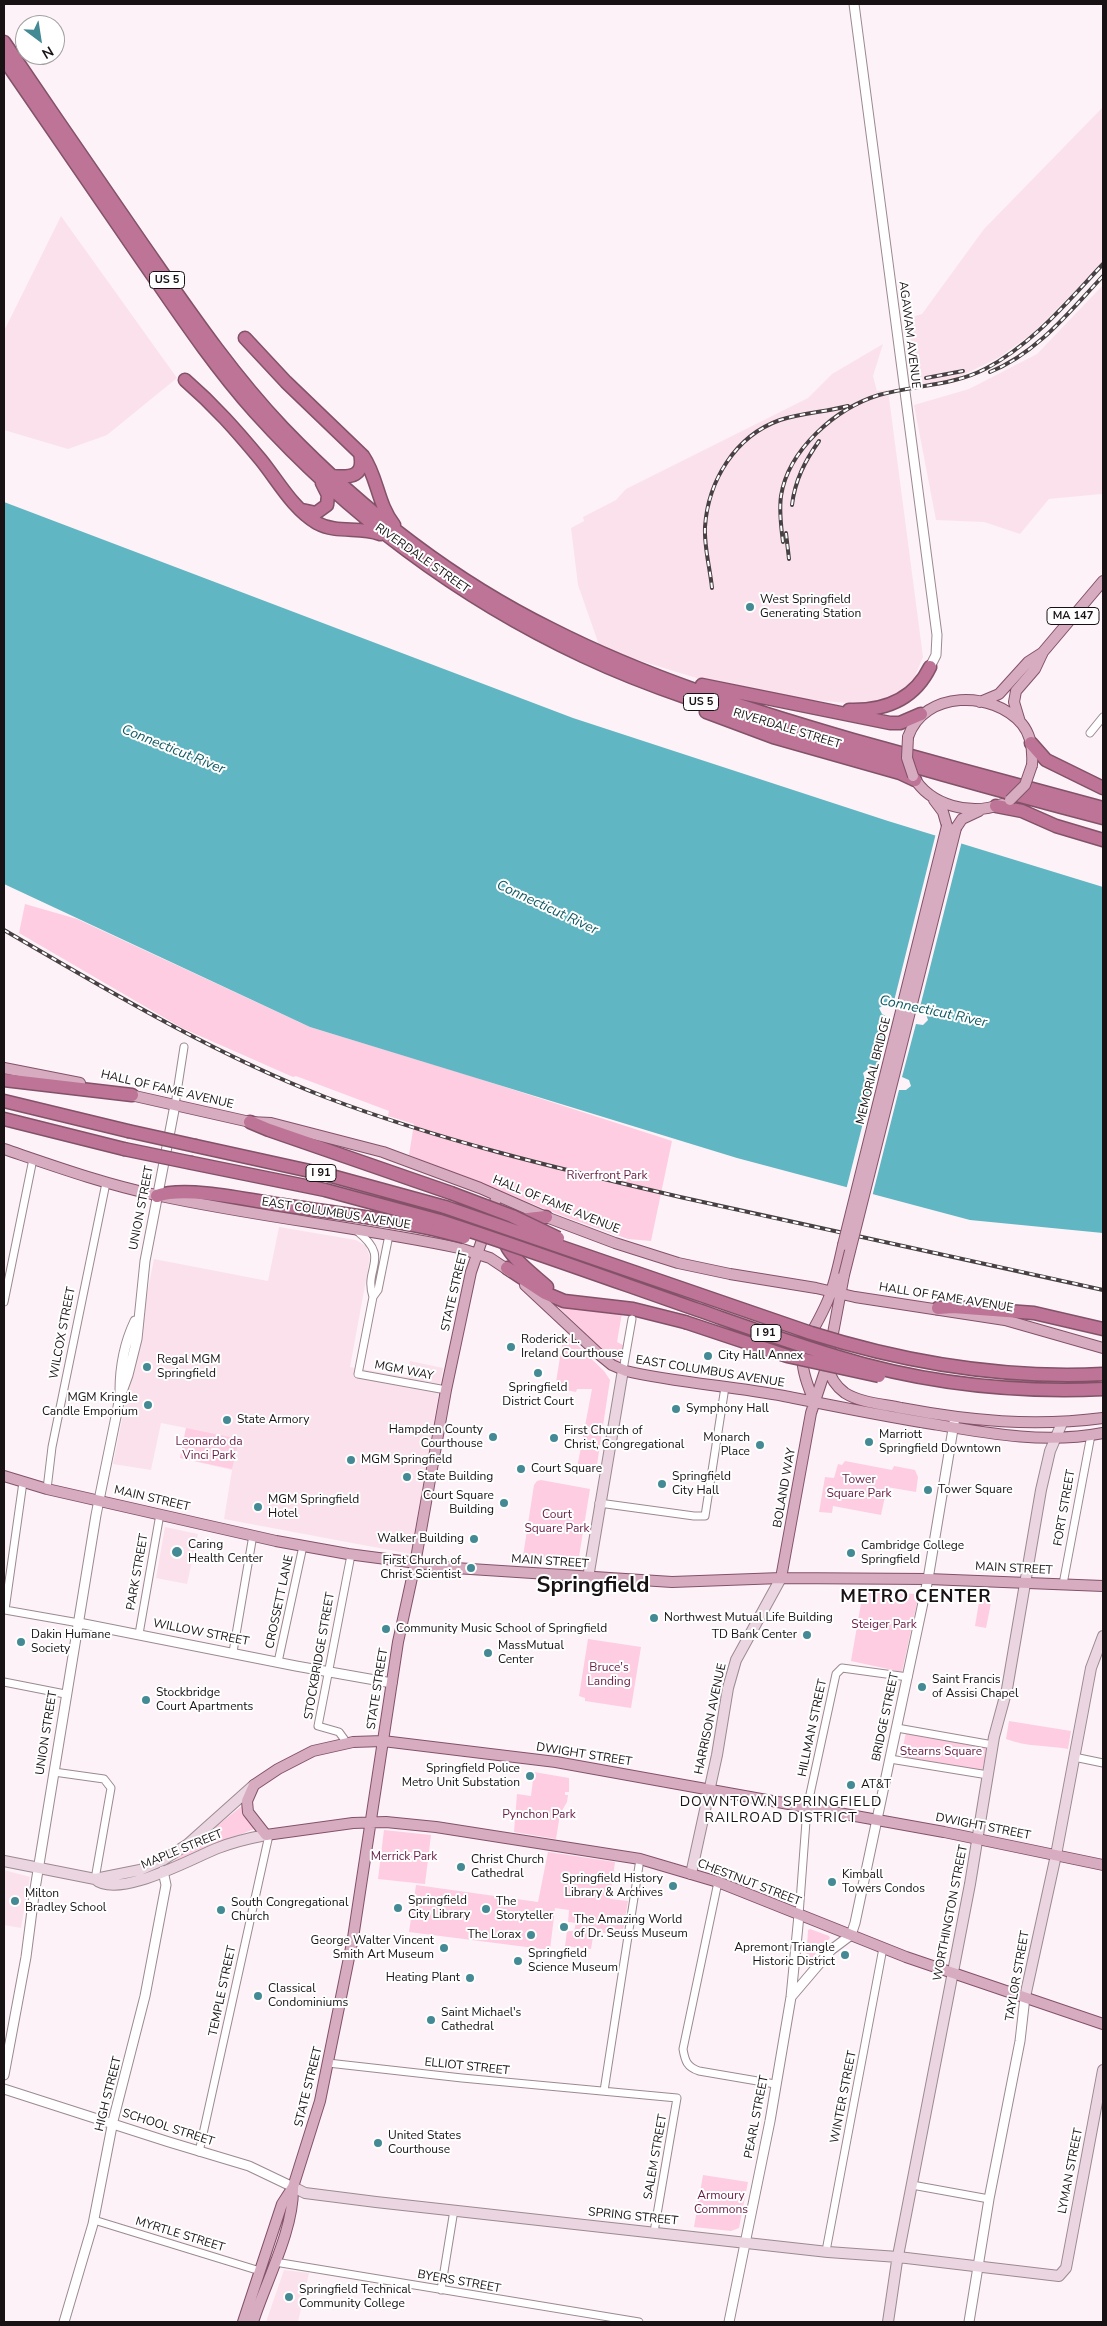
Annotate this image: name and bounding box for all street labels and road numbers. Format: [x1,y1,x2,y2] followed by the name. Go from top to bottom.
[150,272,184,288] road number: US 5
[895,281,923,389] street label: AGAWAM AVENUE
[372,521,472,597] street label: RIVERDALE STREET
[1047,608,1099,624] road number: MA 147
[684,694,718,710] road number: US 5
[731,706,843,752] street label: RIVERDALE STREET
[854,1016,894,1126] street label: MEMORIAL BRIDGE
[99,1068,235,1112] street label: HALL OF FAME AVENUE
[306,1164,336,1182] road number: I 91
[127,1165,157,1251] street label: UNION STREET
[490,1173,622,1237] street label: HALL OF FAME AVENUE
[261,1195,411,1233] street label: EAST COLUMBUS AVENUE
[439,1249,471,1333] street label: STATE STREET
[878,1280,1014,1316] street label: HALL OF FAME AVENUE
[47,1286,79,1380] street label: WILCOX STREET
[751,1325,781,1342] road number: I 91
[635,1353,785,1391] street label: EAST COLUMBUS AVENUE
[373,1358,435,1384] street label: MGM WAY
[771,1447,799,1529] street label: BOLAND WAY
[1051,1469,1079,1547] street label: FORT STREET
[113,1483,191,1515] street label: MAIN STREET
[124,1533,152,1611] street label: PARK STREET
[511,1552,589,1572] street label: MAIN STREET
[263,1554,297,1650] street label: CROSSETT LANE
[975,1560,1053,1578] street label: MAIN STREET
[302,1591,338,1721] street label: STOCKBRIDGE STREET
[152,1617,250,1649] street label: WILLOW STREET
[364,1647,392,1731] street label: STATE STREET
[692,1662,730,1776] street label: HARRISON AVENUE
[870,1671,902,1763] street label: BRIDGE STREET
[796,1678,830,1778] street label: HILLMAN STREET
[33,1690,61,1776] street label: UNION STREET
[535,1740,633,1770] street label: DWIGHT STREET
[934,1811,1032,1843] street label: DWIGHT STREET
[139,1827,225,1873] street label: MAPLE STREET
[931,1844,971,1982] street label: WORTHINGTON STREET
[695,1857,803,1909] street label: CHESTNUT STREET
[1003,1930,1033,2022] street label: TAYLOR STREET
[206,1944,240,2038] street label: TEMPLE STREET
[292,2045,326,2129] street label: STATE STREET
[828,2049,860,2145] street label: WINTER STREET
[93,2055,125,2133] street label: HIGH STREET
[424,2055,510,2079] street label: ELLIOT STREET
[742,2074,772,2160] street label: PEARL STREET
[120,2106,216,2150] street label: SCHOOL STREET
[641,2113,671,2201] street label: SALEM STREET
[1056,2127,1086,2215] street label: LYMAN STREET
[587,2205,679,2229] street label: SPRING STREET
[134,2215,226,2255] street label: MYRTLE STREET
[416,2268,502,2296] street label: BYERS STREET

